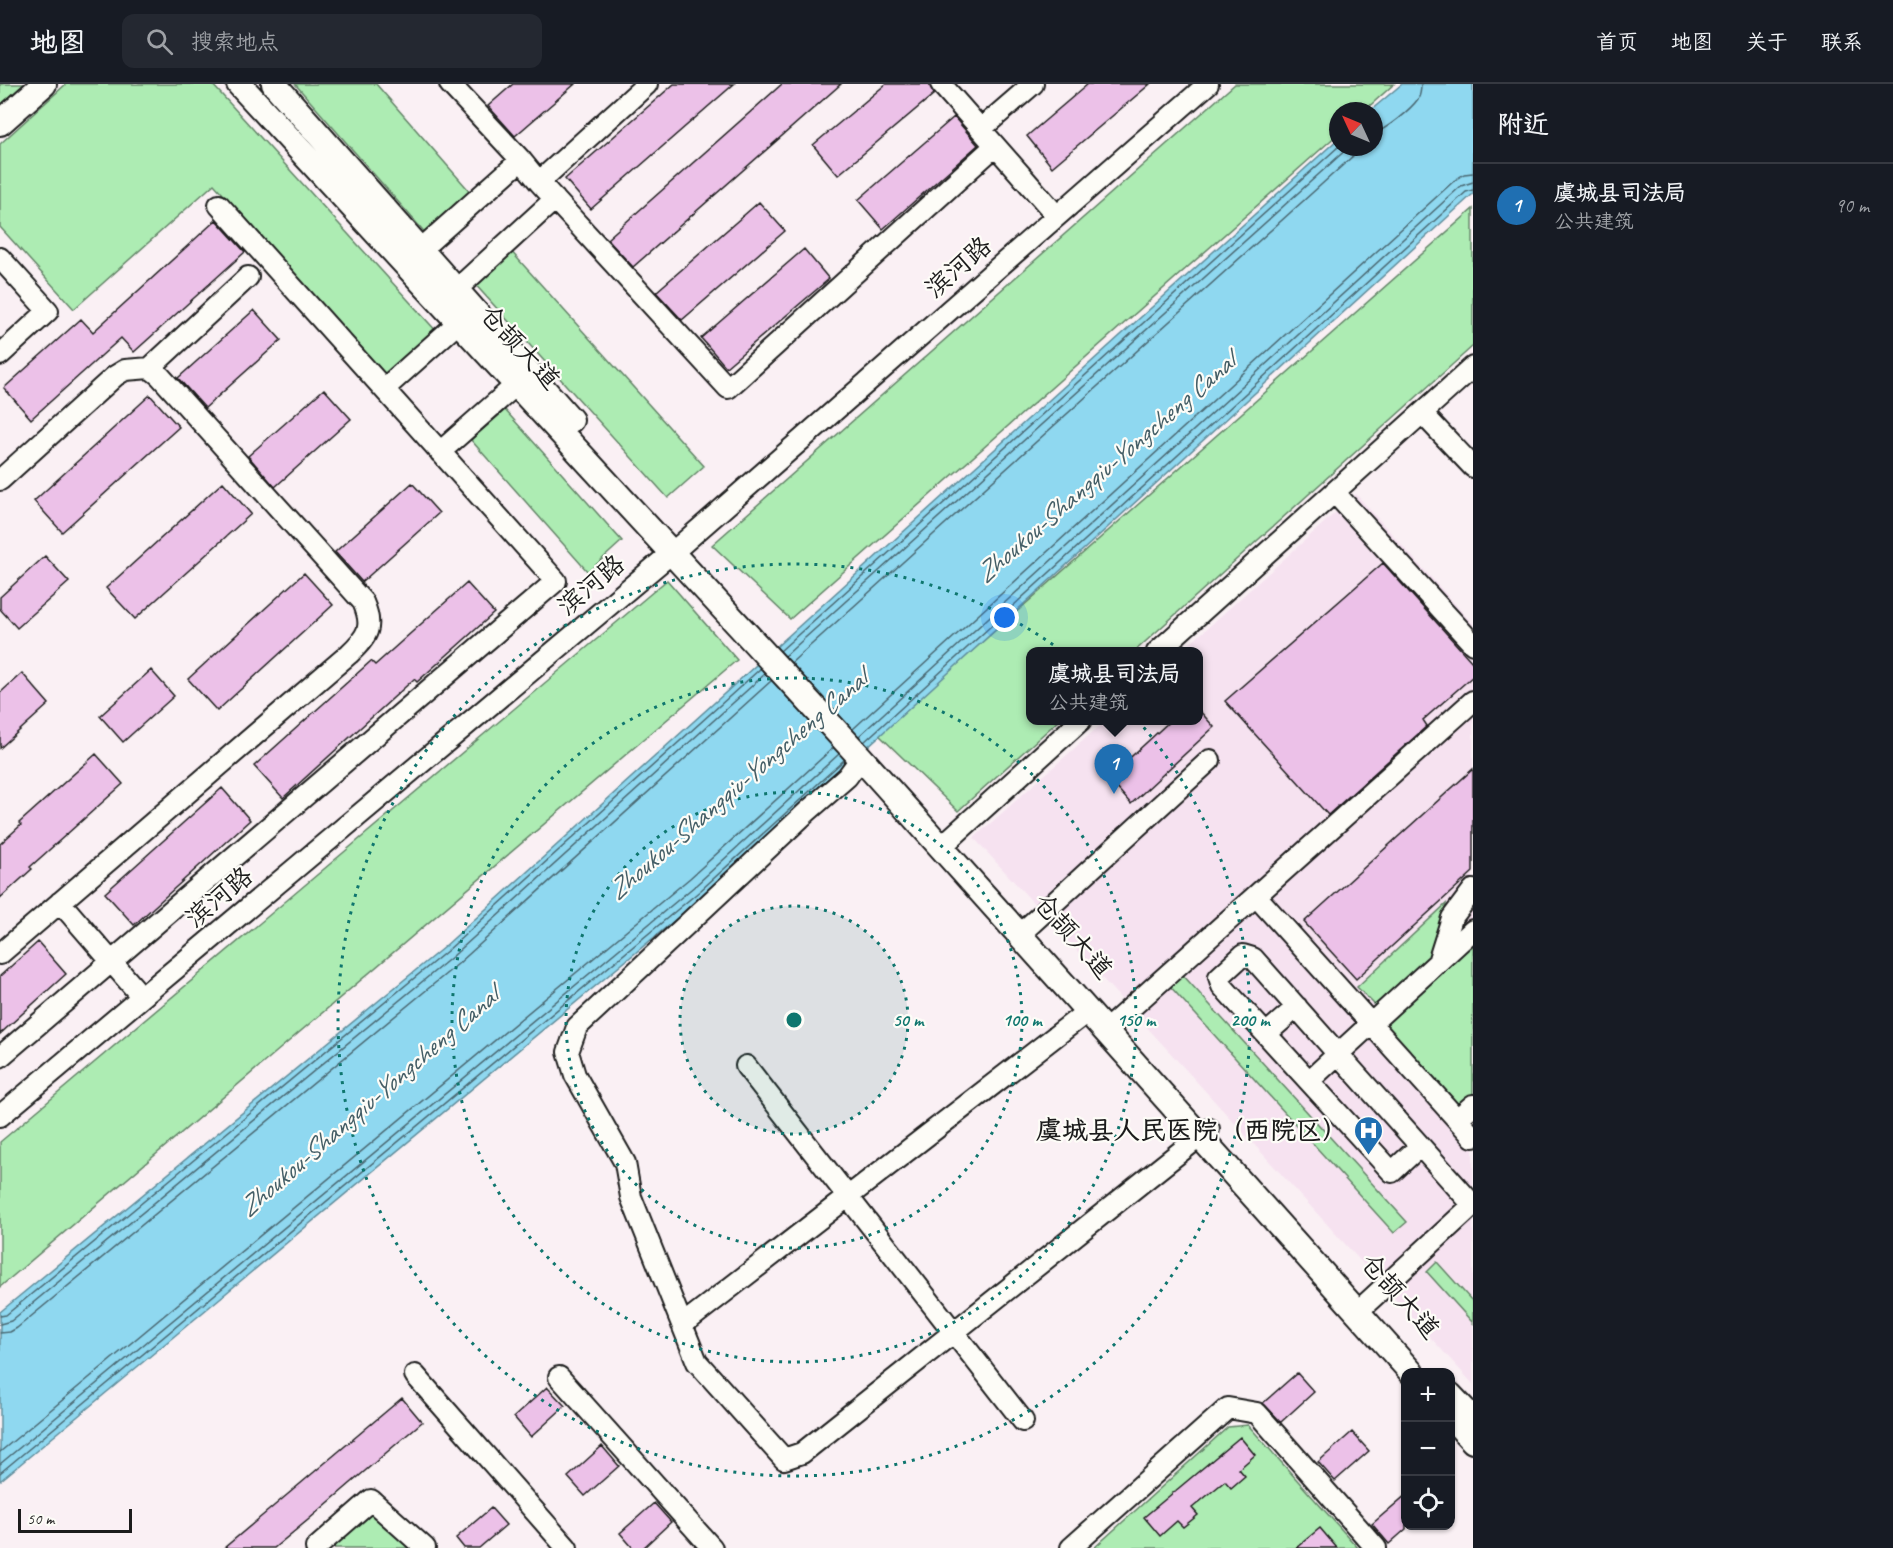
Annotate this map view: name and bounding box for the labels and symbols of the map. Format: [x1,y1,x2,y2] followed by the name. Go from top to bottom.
[1329,102,1383,156] north arrow
[918,229,998,305] street label: 滨河路
[472,298,568,396] street label: 仓颉大道
[968,340,1248,590] water label: Zhoukou-Shangqiu-Yongcheng Canal
[551,547,631,623] street label: 滨河路
[990,603,1019,632] your location
[600,657,880,907] water label: Zhoukou-Shangqiu-Yongcheng Canal
[1094,744,1134,794] pin: 1
[179,859,259,935] street label: 滨河路
[1026,886,1120,986] street label: 仓颉大道
[231,974,511,1224] water label: Zhoukou-Shangqiu-Yongcheng Canal
[893,1009,925,1031] text: 50 m
[1003,1009,1043,1031] text: 100 m
[1117,1009,1157,1031] text: 150 m
[1231,1009,1271,1031] text: 200 m
[784,1010,804,1030] centre of rings
[1036,1114,1348,1147] place label: 虞城县人民医院（西院区）
[1353,1114,1385,1156] hospital icon: 虞城县人民医院（西院区）
[1353,1246,1447,1346] street label: 仓颉大道
[18,1506,132,1534] scale bar

